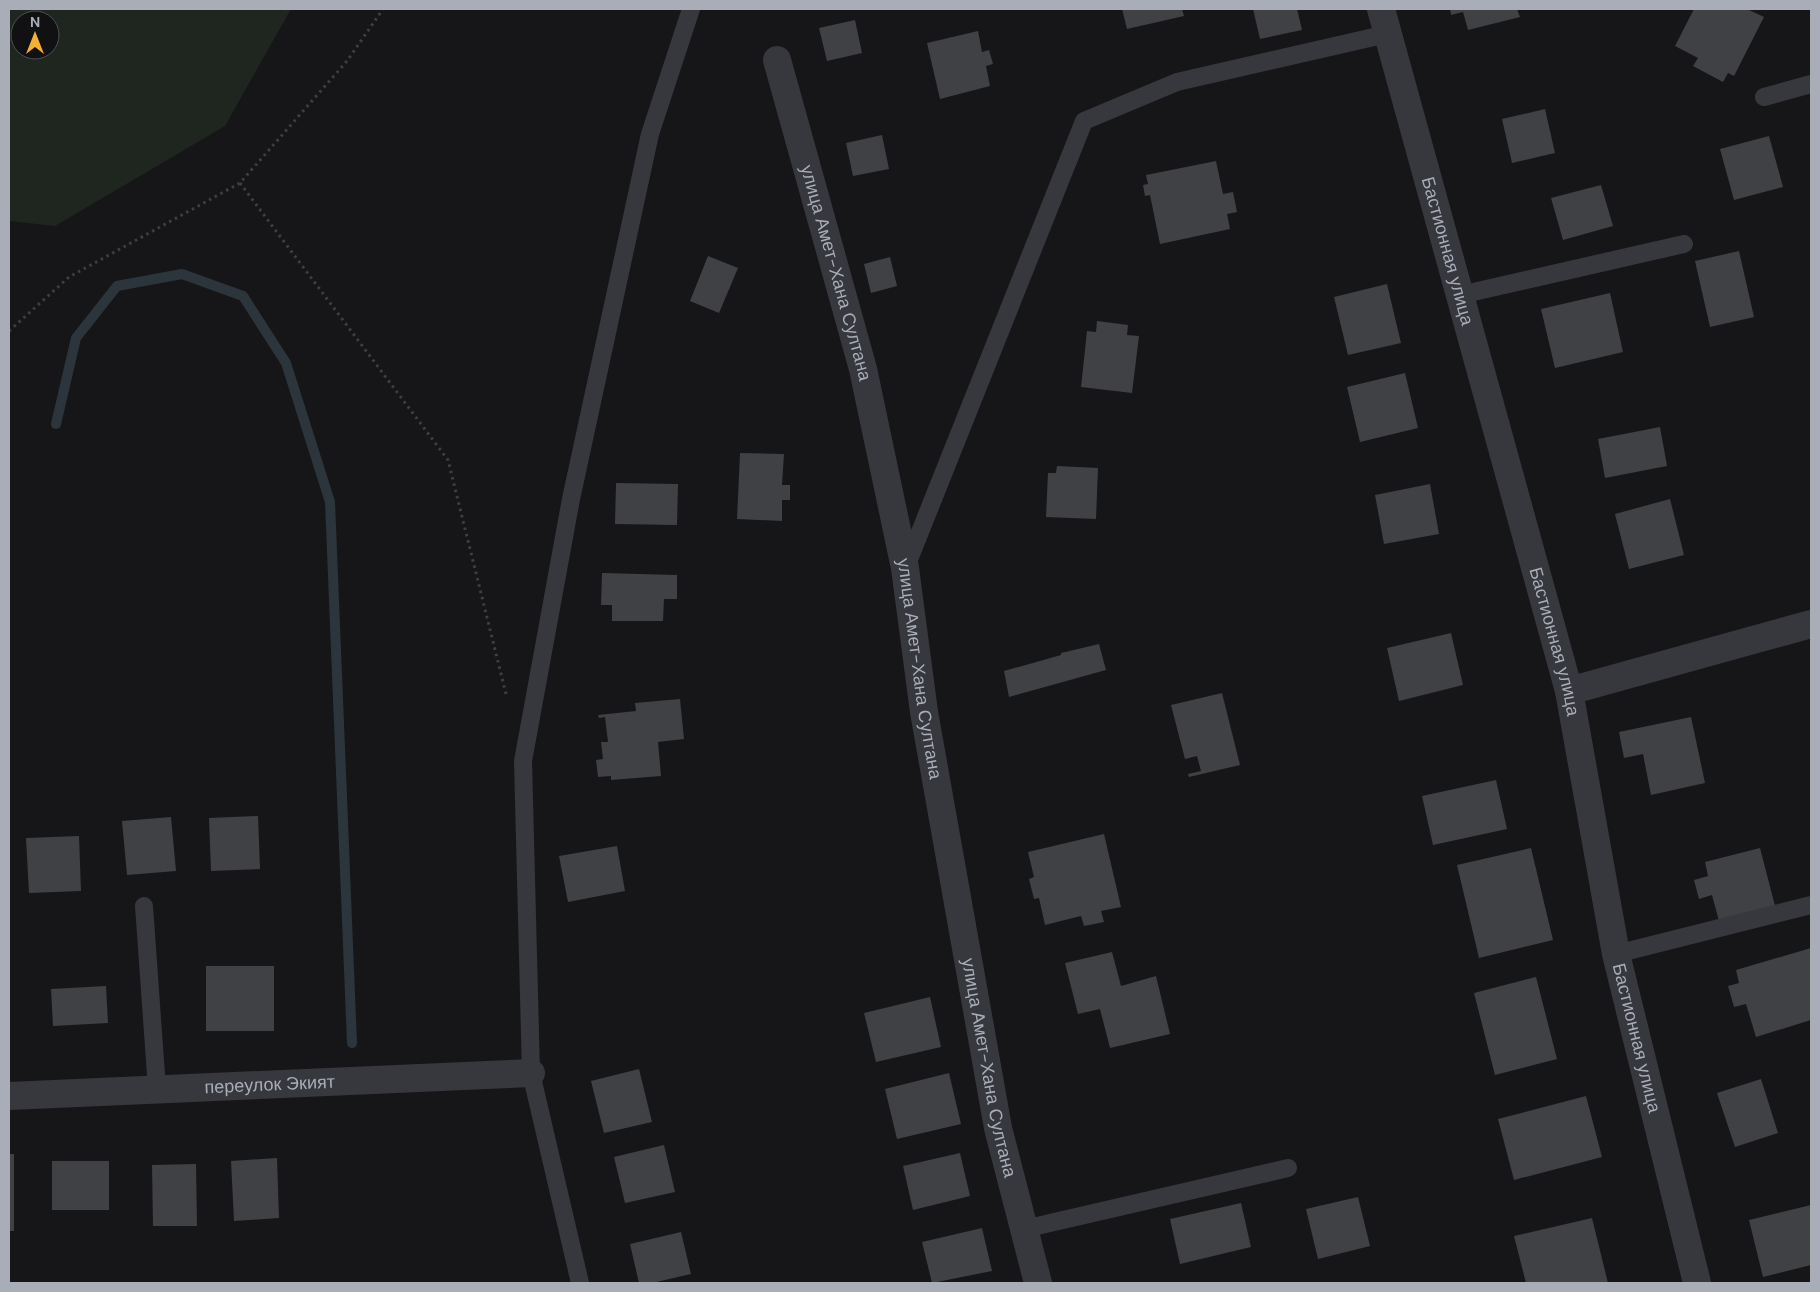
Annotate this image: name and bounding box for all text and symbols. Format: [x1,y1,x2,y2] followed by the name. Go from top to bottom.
[10,10,60,60] north arrow
[30,13,40,31] text: N
[795,162,877,384] street label: улица Амет-Хана Султана
[1416,174,1480,329] street label: Бастионная улица
[891,556,948,782] street label: улица Амет-Хана Султана
[1523,564,1585,719] street label: Бастионная улица
[956,956,1023,1181] street label: улица Амет-Хана Султана
[1607,961,1667,1116] street label: Бастионная улица
[204,1070,335,1099] street label: переулок Экият

